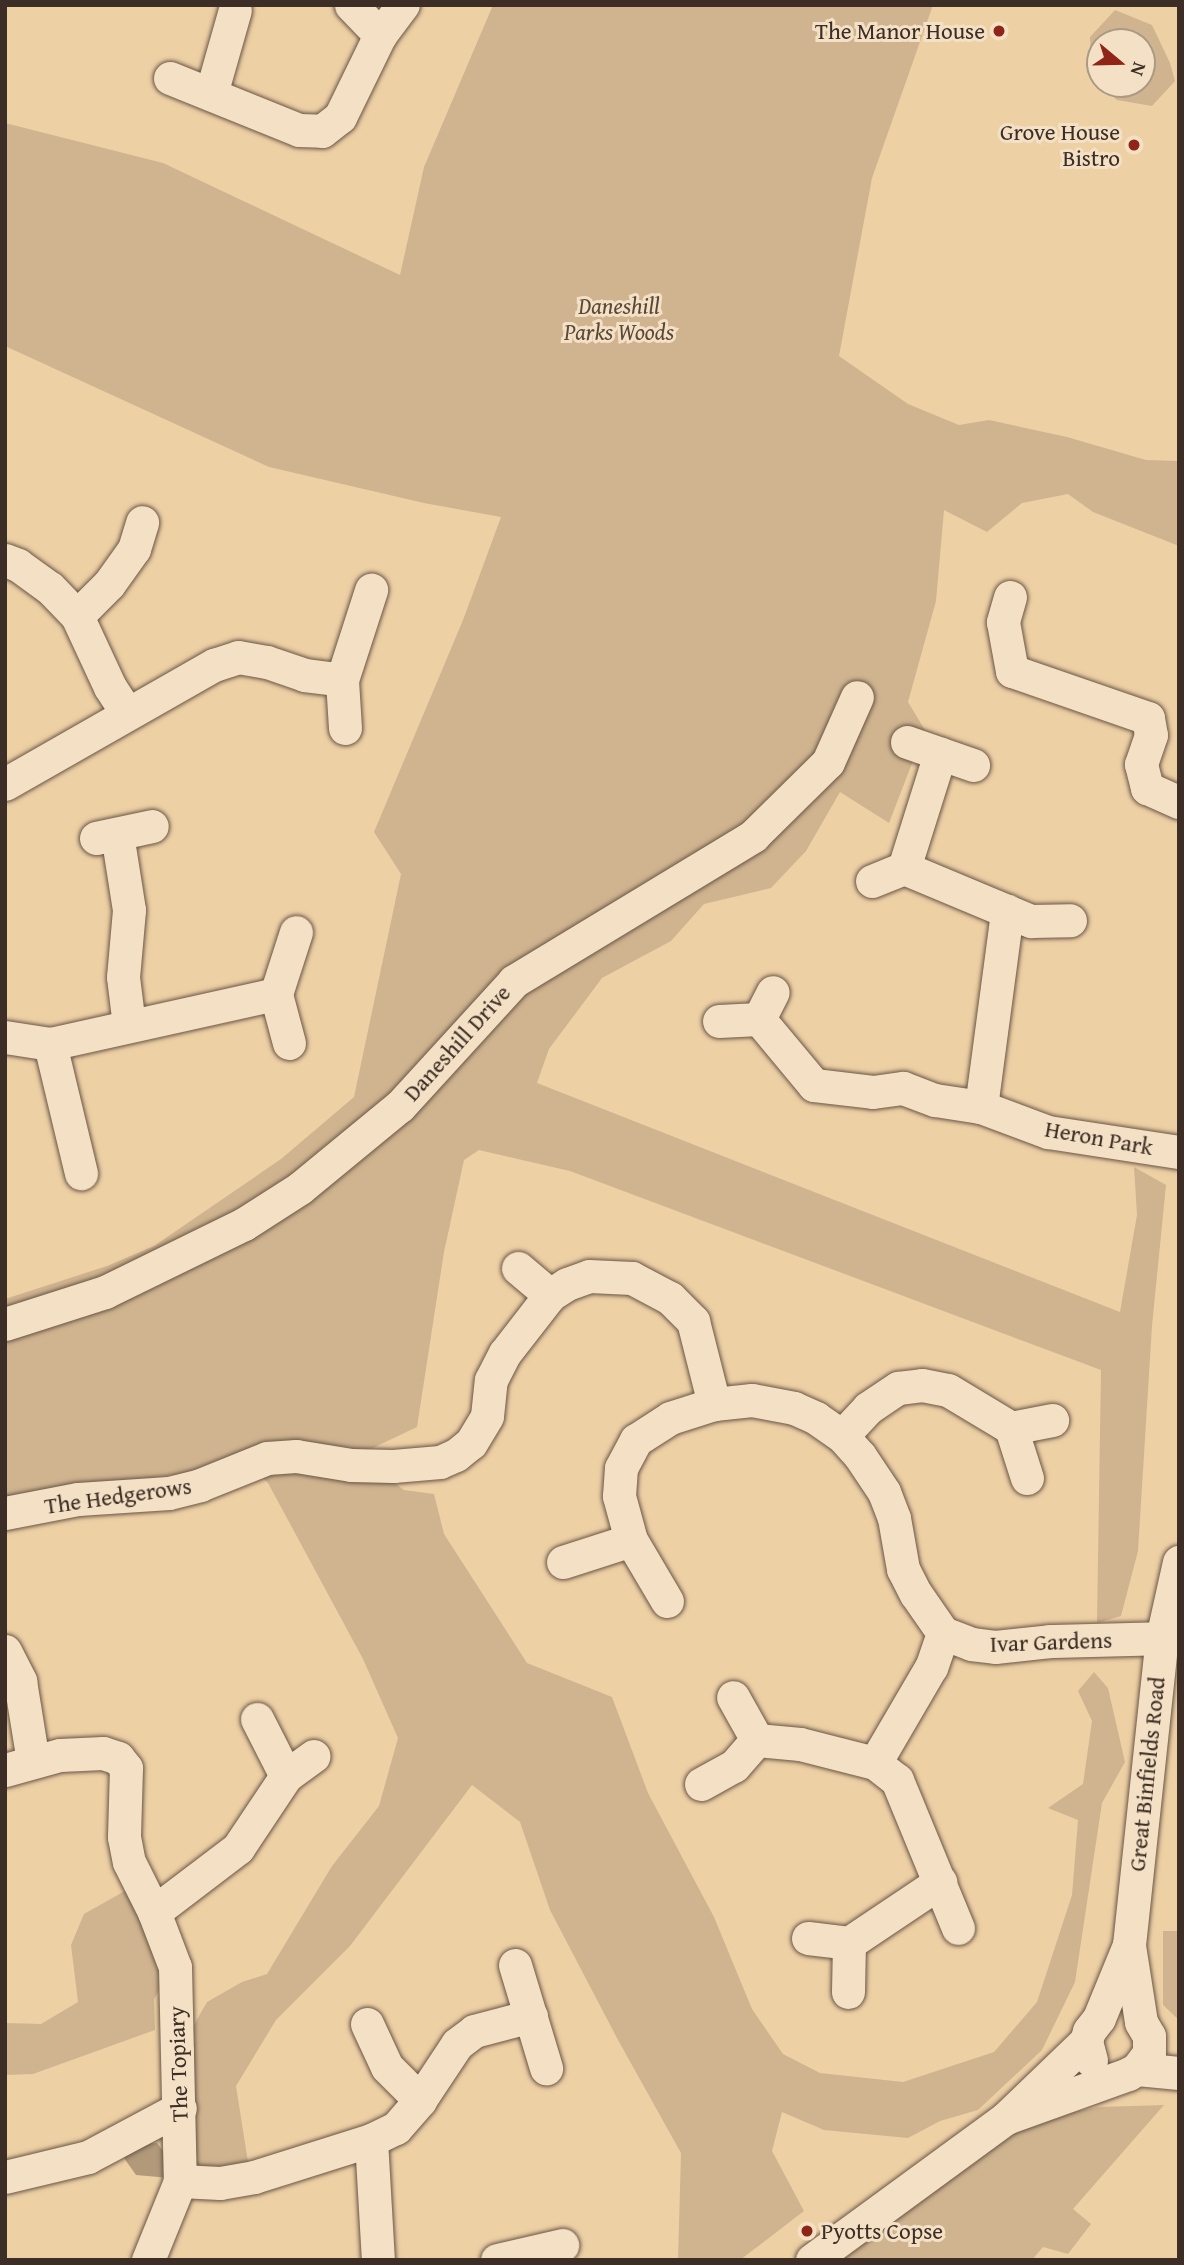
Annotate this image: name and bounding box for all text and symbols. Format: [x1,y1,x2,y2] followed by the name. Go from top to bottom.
[815,17,985,45] place label: The Manor House
[991,23,1007,39] marker: The Manor House
[1086,28,1156,98] north arrow
[1124,59,1154,80] text: N
[1000,118,1120,172] place label: Grove House Bistro
[1126,137,1142,153] marker: Grove House Bistro
[564,292,674,346] park label: Daneshill Parks Woods
[398,979,516,1107] street label: Daneshill Drive
[1043,1115,1155,1161] street label: Heron Park
[43,1472,193,1520] street label: The Hedgerows
[989,1626,1113,1658] street label: Ivar Gardens
[1123,1675,1171,1873] street label: Great Binfields Road
[162,2006,194,2122] street label: The Topiary
[821,2217,943,2245] place label: Pyotts Copse
[799,2223,815,2239] marker: Pyotts Copse

